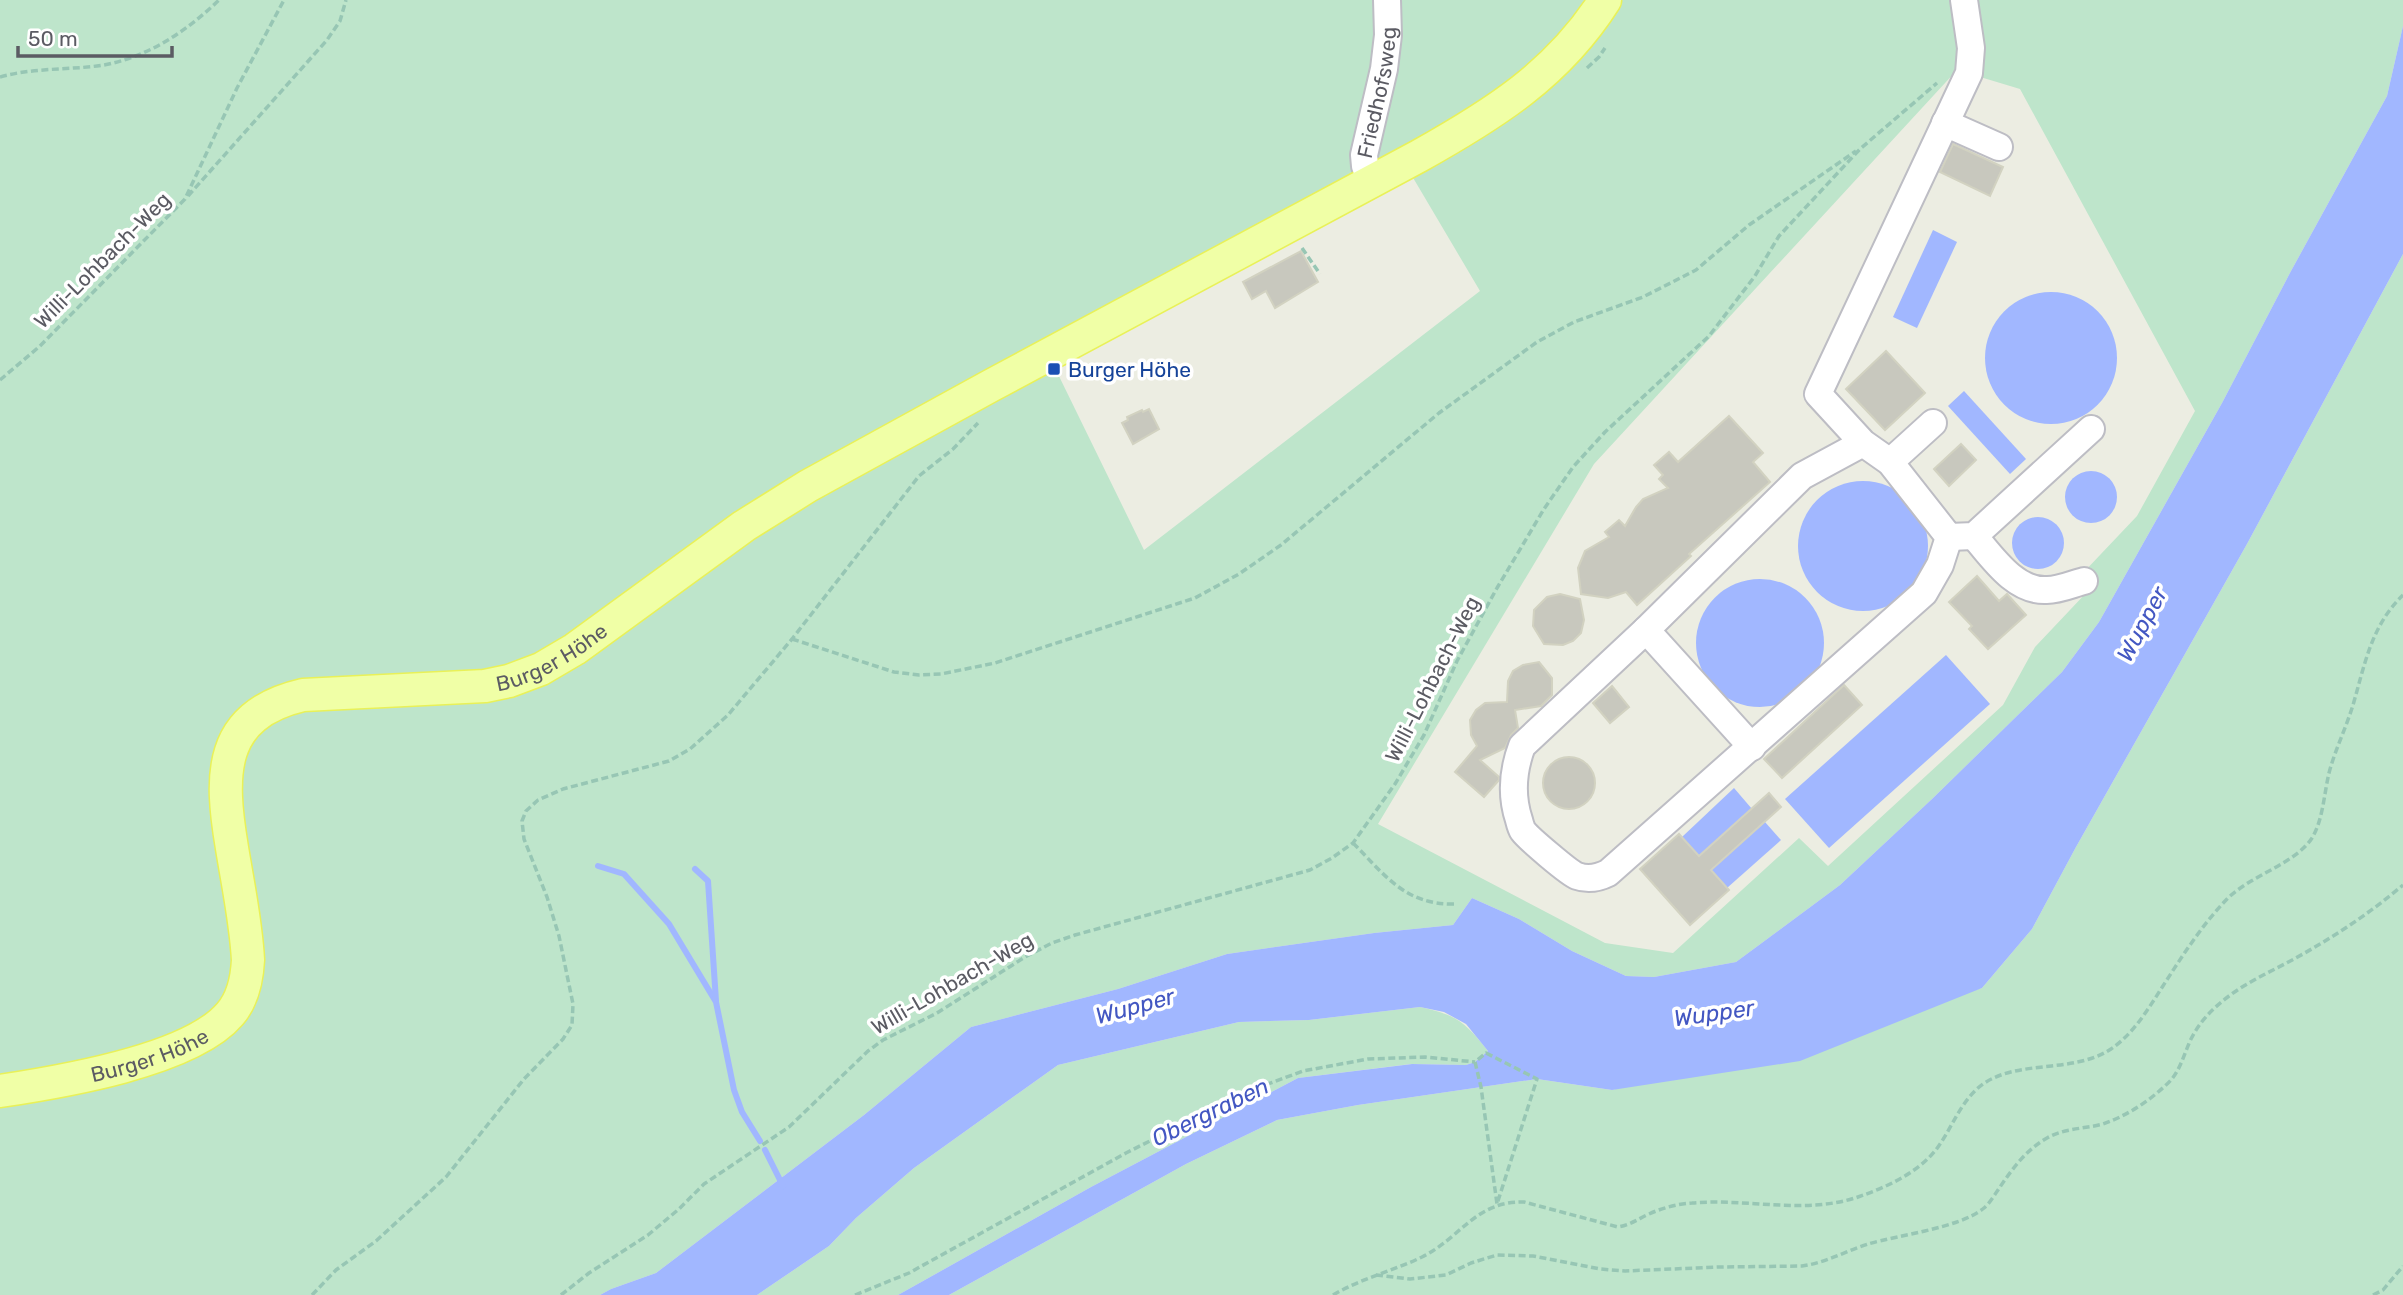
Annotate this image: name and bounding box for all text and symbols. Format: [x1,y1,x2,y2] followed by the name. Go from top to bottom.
[18,14,172,58] scale bar
[28,26,78,51] text: 50 m
[1351,27,1401,161] street label: Friedhofsweg
[29,187,175,333] street label: Willi-Lohbach-Weg
[1068,357,1191,382] place label: Burger Höhe
[1046,361,1062,377] marker: Burger Höhe
[2111,581,2174,666] water label: Wupper
[1379,592,1485,766] street label: Willi-Lohbach-Weg
[494,618,612,696] street label: Burger Höhe
[867,927,1037,1039] street label: Willi-Lohbach-Weg
[1092,982,1179,1030] water label: Wupper
[1672,993,1757,1032] water label: Wupper
[88,1023,213,1087] street label: Burger Höhe
[1147,1072,1273,1152] water label: Obergraben

